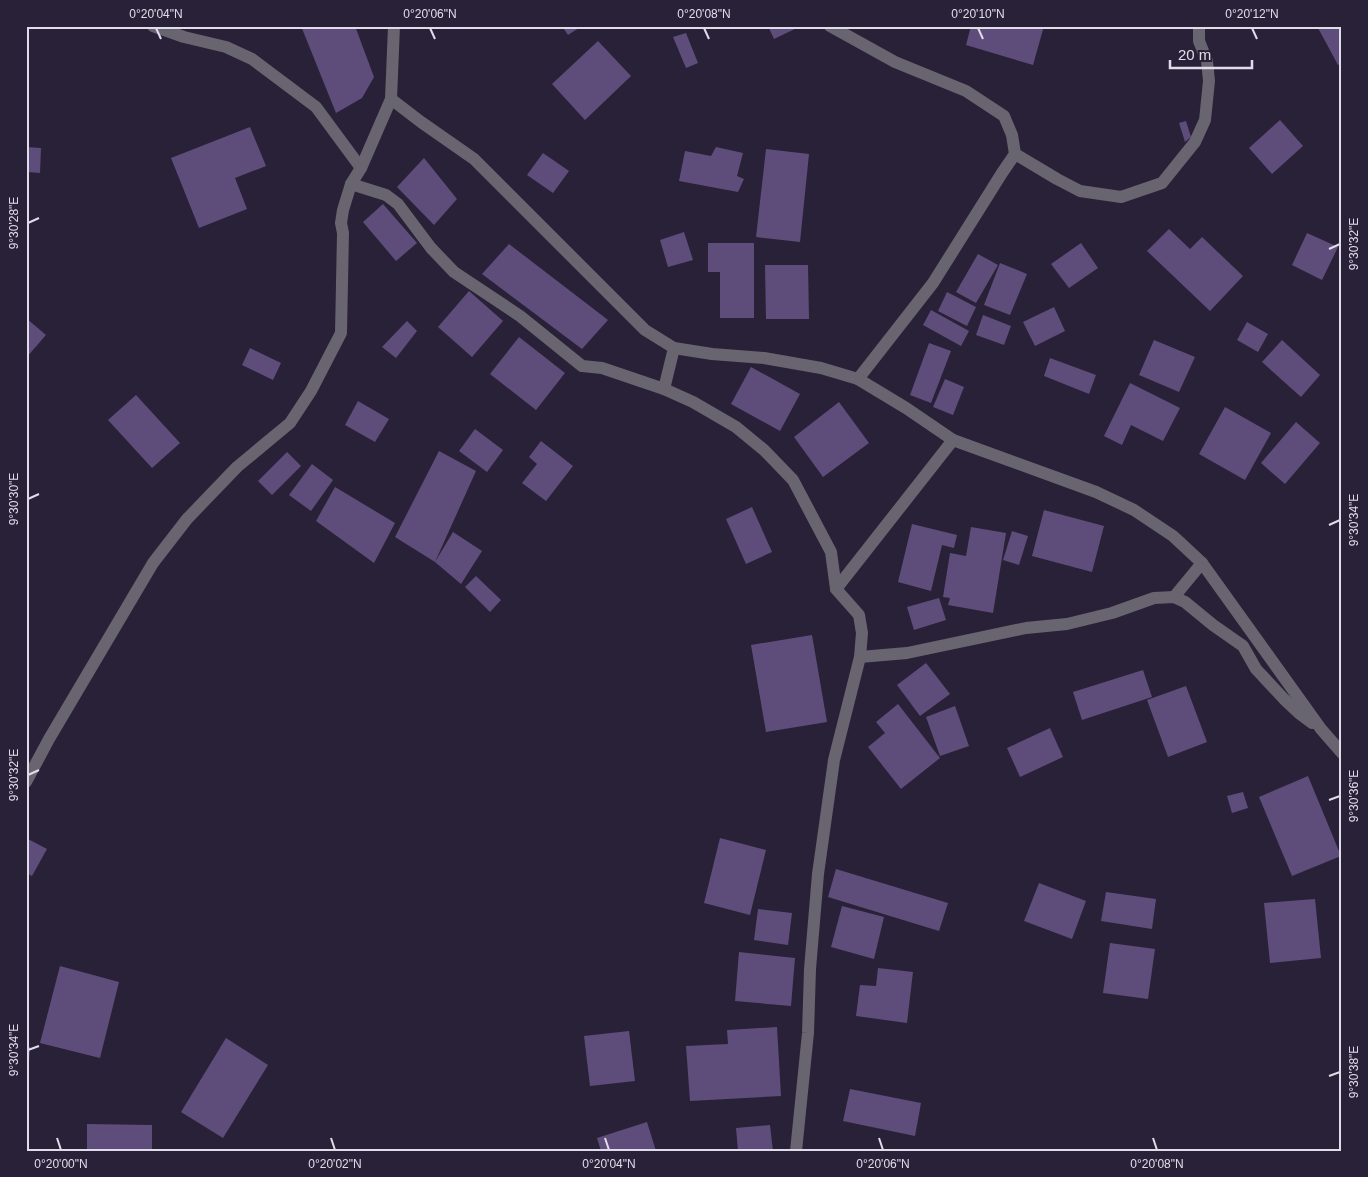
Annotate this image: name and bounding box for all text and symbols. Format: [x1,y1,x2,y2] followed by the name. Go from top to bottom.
[129,7,183,21] text: 0°20'04"N
[403,7,457,21] text: 0°20'06"N
[677,7,731,21] text: 0°20'08"N
[951,7,1005,21] text: 0°20'10"N
[1225,7,1279,21] text: 0°20'12"N
[1170,38,1253,70] scale bar
[1178,46,1211,63] text: 20 m
[7,197,21,249] text: 9°30'28"E
[1347,218,1361,270] text: 9°30'32"E
[7,473,21,525] text: 9°30'30"E
[1347,494,1361,546] text: 9°30'34"E
[7,749,21,801] text: 9°30'32"E
[1347,770,1361,822] text: 9°30'36"E
[7,1024,21,1076] text: 9°30'34"E
[1347,1046,1361,1098] text: 9°30'38"E
[34,1157,88,1171] text: 0°20'00"N
[308,1157,362,1171] text: 0°20'02"N
[582,1157,636,1171] text: 0°20'04"N
[856,1157,910,1171] text: 0°20'06"N
[1130,1157,1184,1171] text: 0°20'08"N

